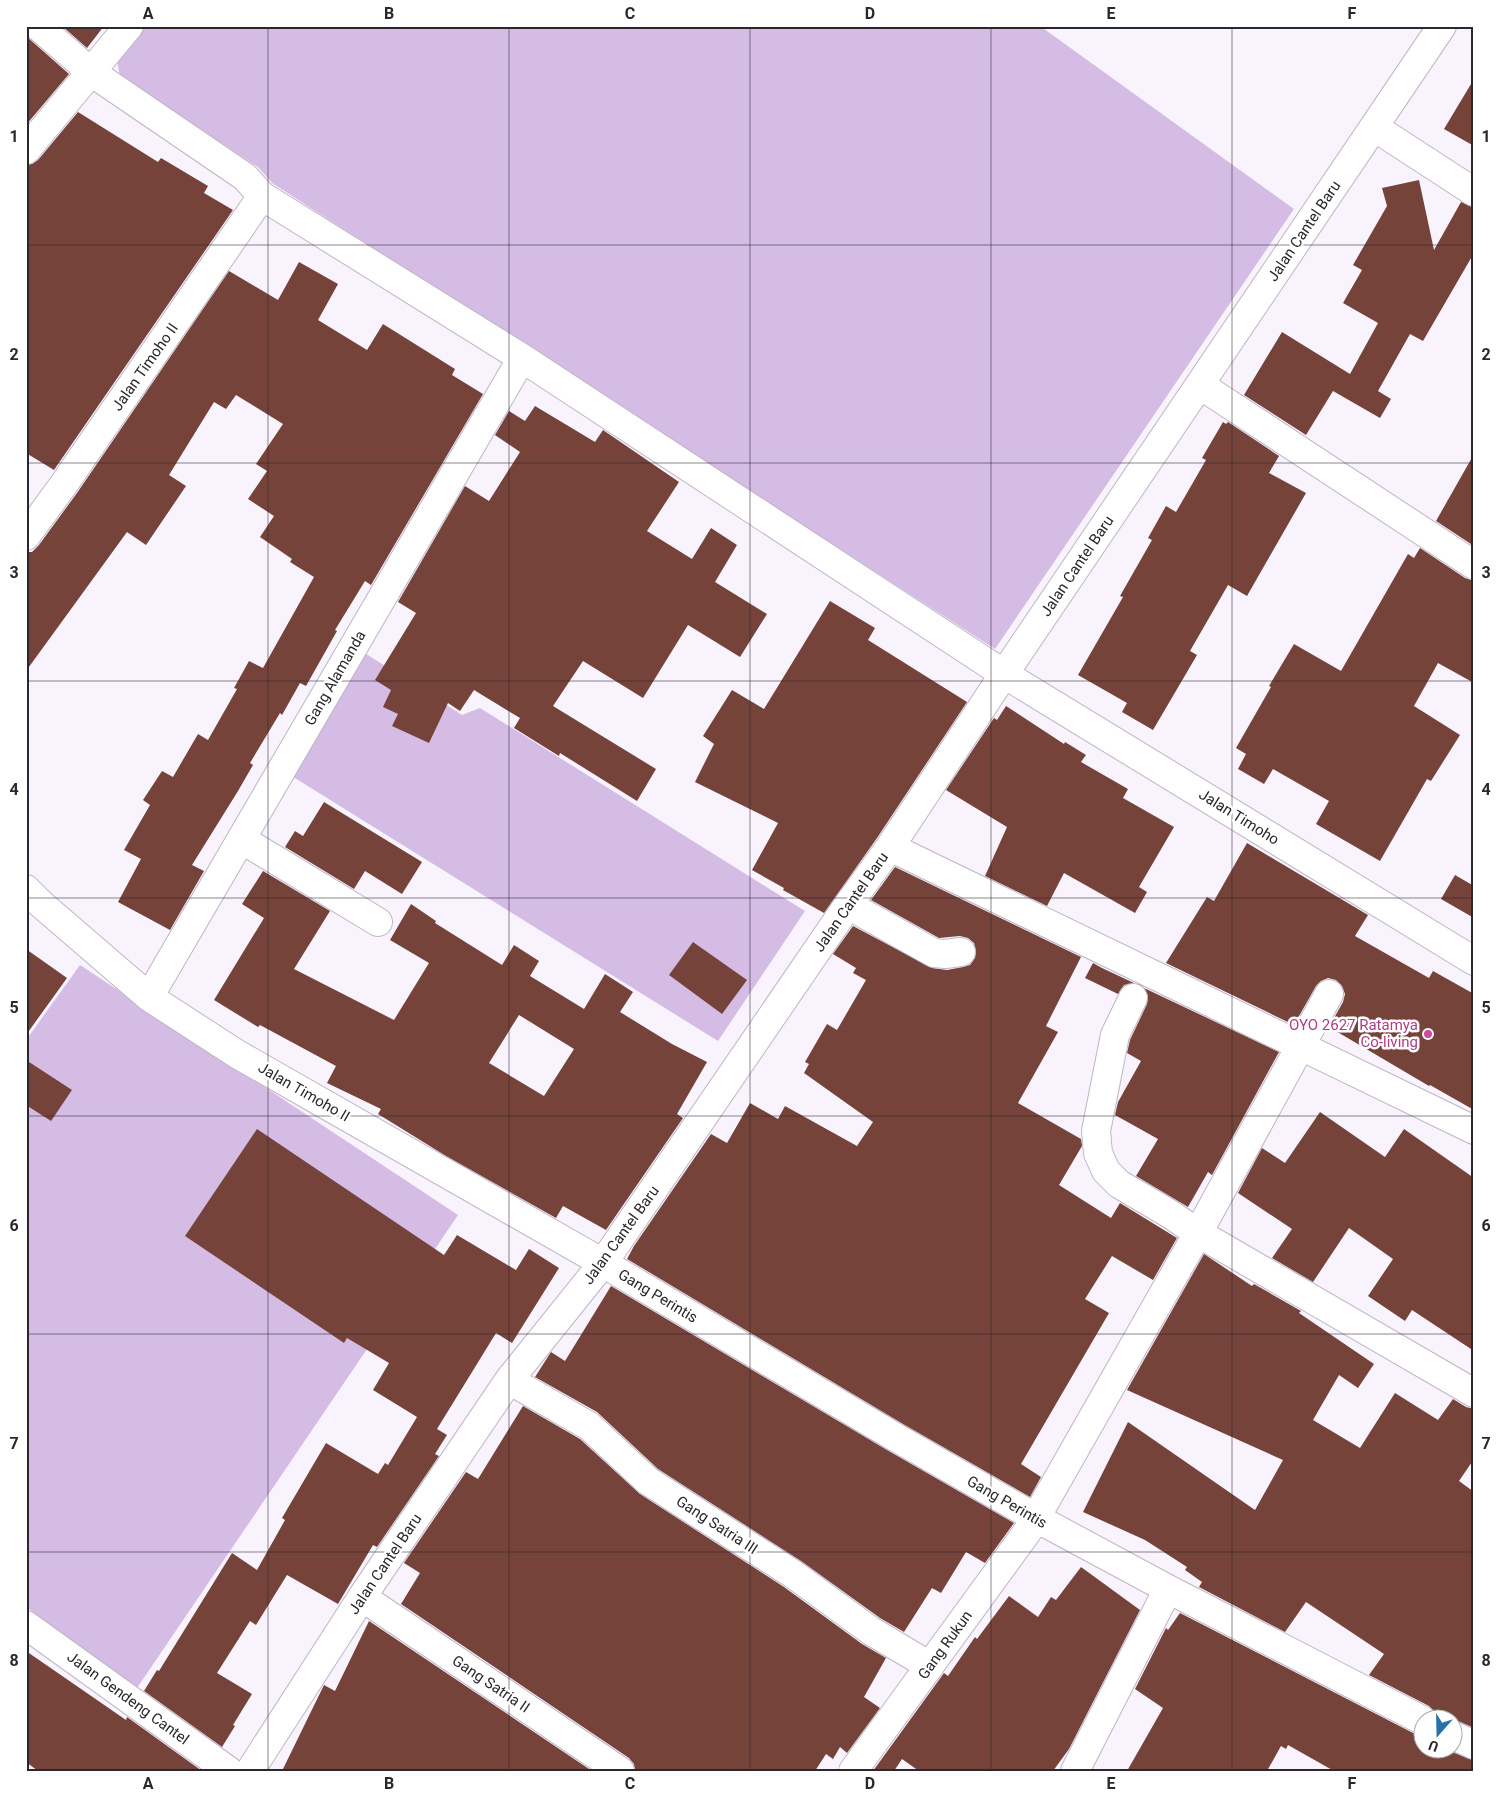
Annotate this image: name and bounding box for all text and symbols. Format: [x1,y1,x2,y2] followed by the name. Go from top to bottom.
[143,4,154,23] text: A
[384,4,394,23] text: B
[625,4,635,23] text: C
[865,4,875,23] text: D
[1107,4,1116,23] text: E
[1348,4,1357,23] text: F
[9,127,19,146] text: 1
[1481,127,1491,146] text: 1
[1264,177,1344,285] street label: Jalan Cantel Baru
[108,320,182,414] street label: Jalan Timoho II
[9,345,19,364] text: 2
[1481,345,1491,364] text: 2
[1037,512,1117,620] street label: Jalan Cantel Baru
[9,563,19,582] text: 3
[1481,563,1491,582] text: 3
[301,627,369,729] street label: Gang Alamanda
[9,780,19,799] text: 4
[1481,780,1491,799] text: 4
[1196,785,1282,849] street label: Jalan Timoho
[810,849,892,955] street label: Jalan Cantel Baru
[9,998,19,1017] text: 5
[1481,998,1491,1017] text: 5
[1289,1016,1418,1051] place label: OYO 2627 Ratamya Co-living
[1422,1028,1434,1040] marker: OYO 2627 Ratamya Co-living
[255,1058,353,1126] street label: Jalan Timoho II
[579,1182,663,1288] street label: Jalan Cantel Baru
[9,1216,19,1235] text: 6
[1481,1216,1491,1235] text: 6
[615,1265,701,1327] street label: Gang Perintis
[9,1434,19,1453] text: 7
[1481,1434,1491,1453] text: 7
[964,1472,1050,1532] street label: Gang Perintis
[673,1492,761,1558] street label: Gang Satria III
[345,1510,425,1618] street label: Jalan Cantel Baru
[914,1607,976,1683] street label: Gang Rukun
[64,1648,192,1748] street label: Jalan Gendeng Cantel
[9,1651,19,1670] text: 8
[1481,1651,1491,1670] text: 8
[449,1652,533,1716] street label: Gang Satria II
[1412,1710,1462,1760] north arrow
[1426,1737,1441,1755] text: U
[143,1774,154,1793] text: A
[384,1774,394,1793] text: B
[625,1774,635,1793] text: C
[865,1774,875,1793] text: D
[1107,1774,1116,1793] text: E
[1348,1774,1357,1793] text: F

